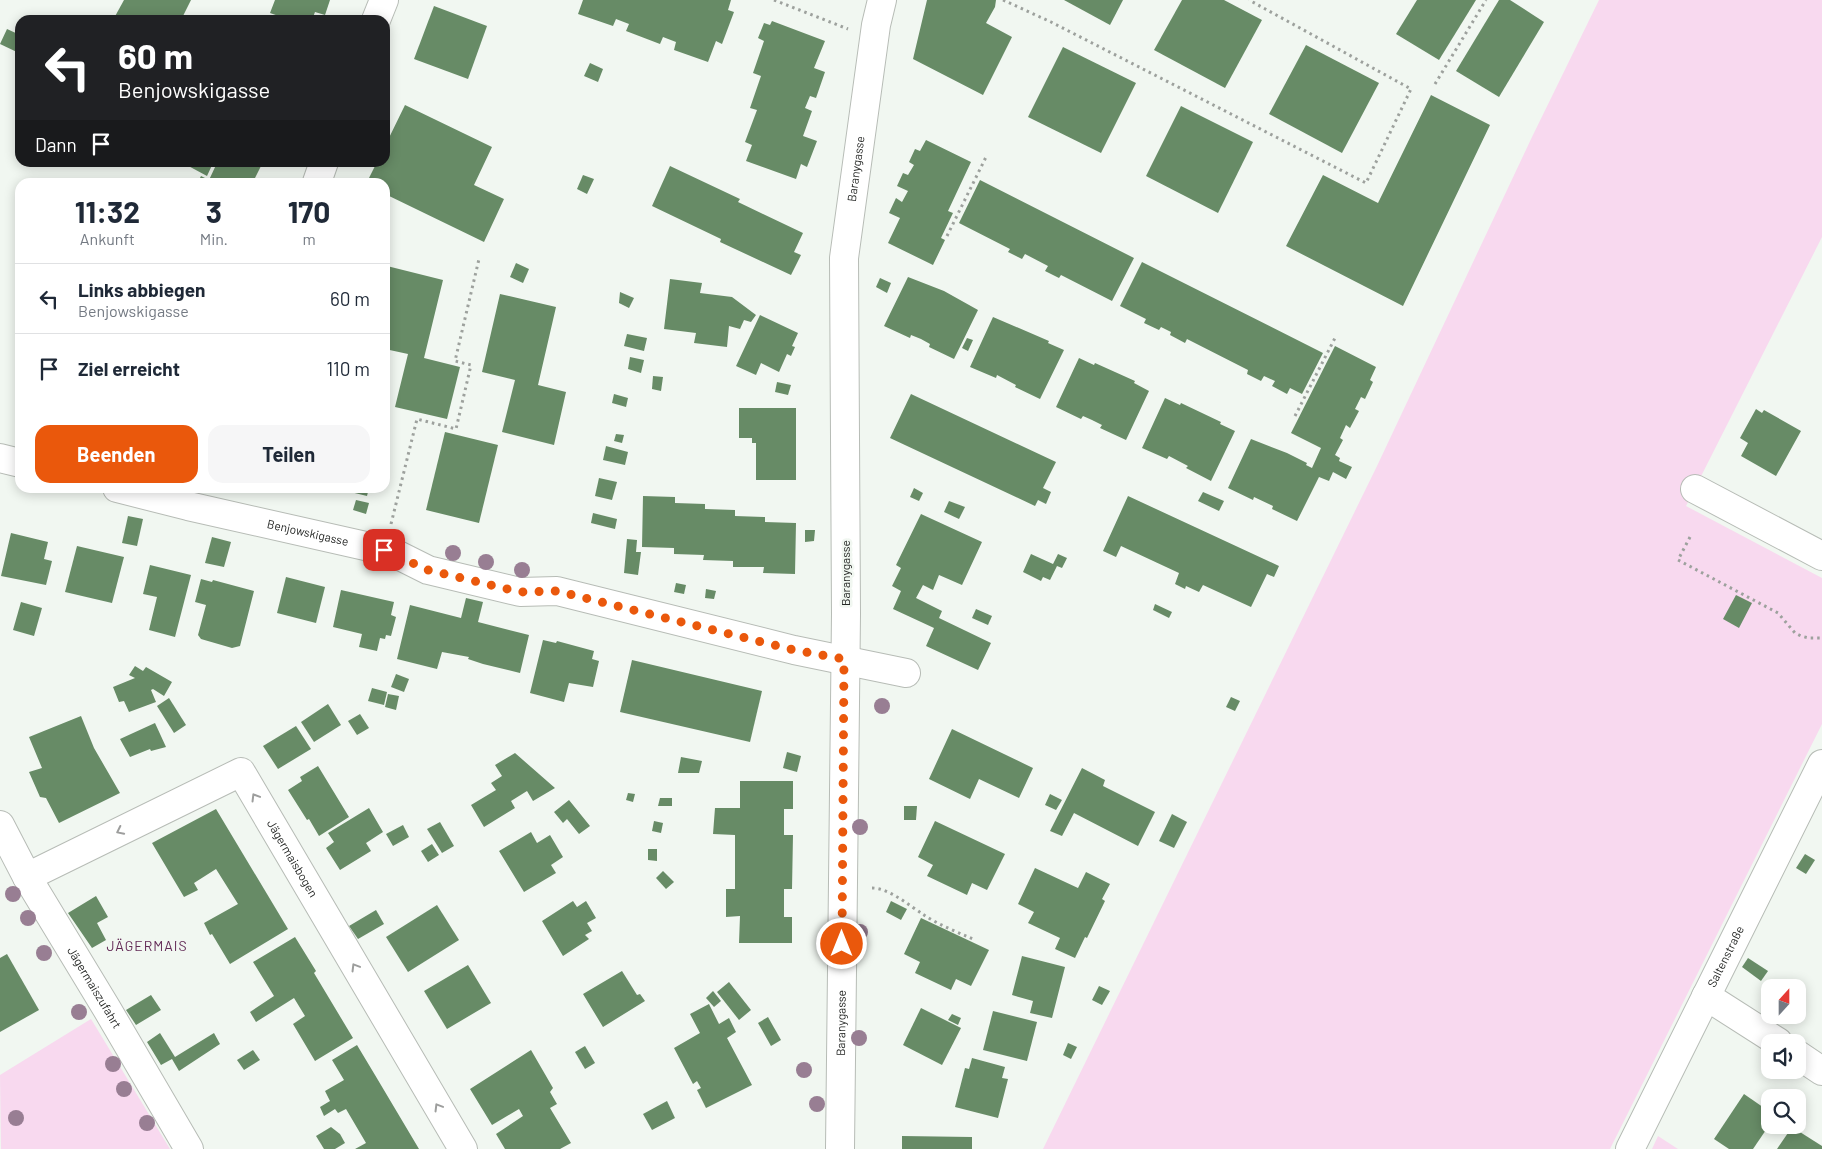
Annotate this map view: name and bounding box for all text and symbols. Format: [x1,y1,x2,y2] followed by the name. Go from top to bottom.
[118,34,193,76] text: 60 m
[35,35,100,100] icon: left
[118,76,270,102] text: Benjowskigasse
[87,130,115,158] icon: arrive
[35,133,77,156] text: Dann
[844,135,867,202] street label: Baranygasse
[75,193,140,229] text: 11:32
[206,193,222,229] text: 3
[288,193,330,229] text: 170
[80,229,135,248] text: Ankunft
[200,229,228,248] text: Min.
[302,229,316,248] text: m
[78,278,205,301] text: Links abbiegen
[35,285,63,313] icon: left
[330,287,370,310] text: 60 m
[78,301,189,320] text: Benjowskigasse
[35,355,63,383] icon: arrive
[78,357,180,380] text: Ziel erreicht
[326,357,370,380] text: 110 m
[35,425,198,483] button: Beenden
[208,425,370,483] button: Teilen
[266,516,350,548] street label: Benjowskigasse
[363,529,405,571] pin
[370,536,398,564] icon: arrive
[838,540,852,606] street label: Baranygasse
[252,793,262,802] one-way arrow
[265,817,321,899] street label: Jägermaisbogen
[116,825,125,836] one-way arrow
[815,917,867,969] position arrow
[1704,923,1746,989] street label: Saltenstraße
[106,937,188,954] district label: JÄGERMAIS
[65,944,125,1030] street label: Jägermaiszufahrt
[352,963,362,972] one-way arrow
[1761,979,1806,1024] north arrow
[1761,979,1806,1134] map controls
[833,990,848,1056] street label: Baranygasse
[1761,1034,1806,1079] button: sound
[1761,1089,1806,1134] button: search
[434,1103,444,1112] one-way arrow

